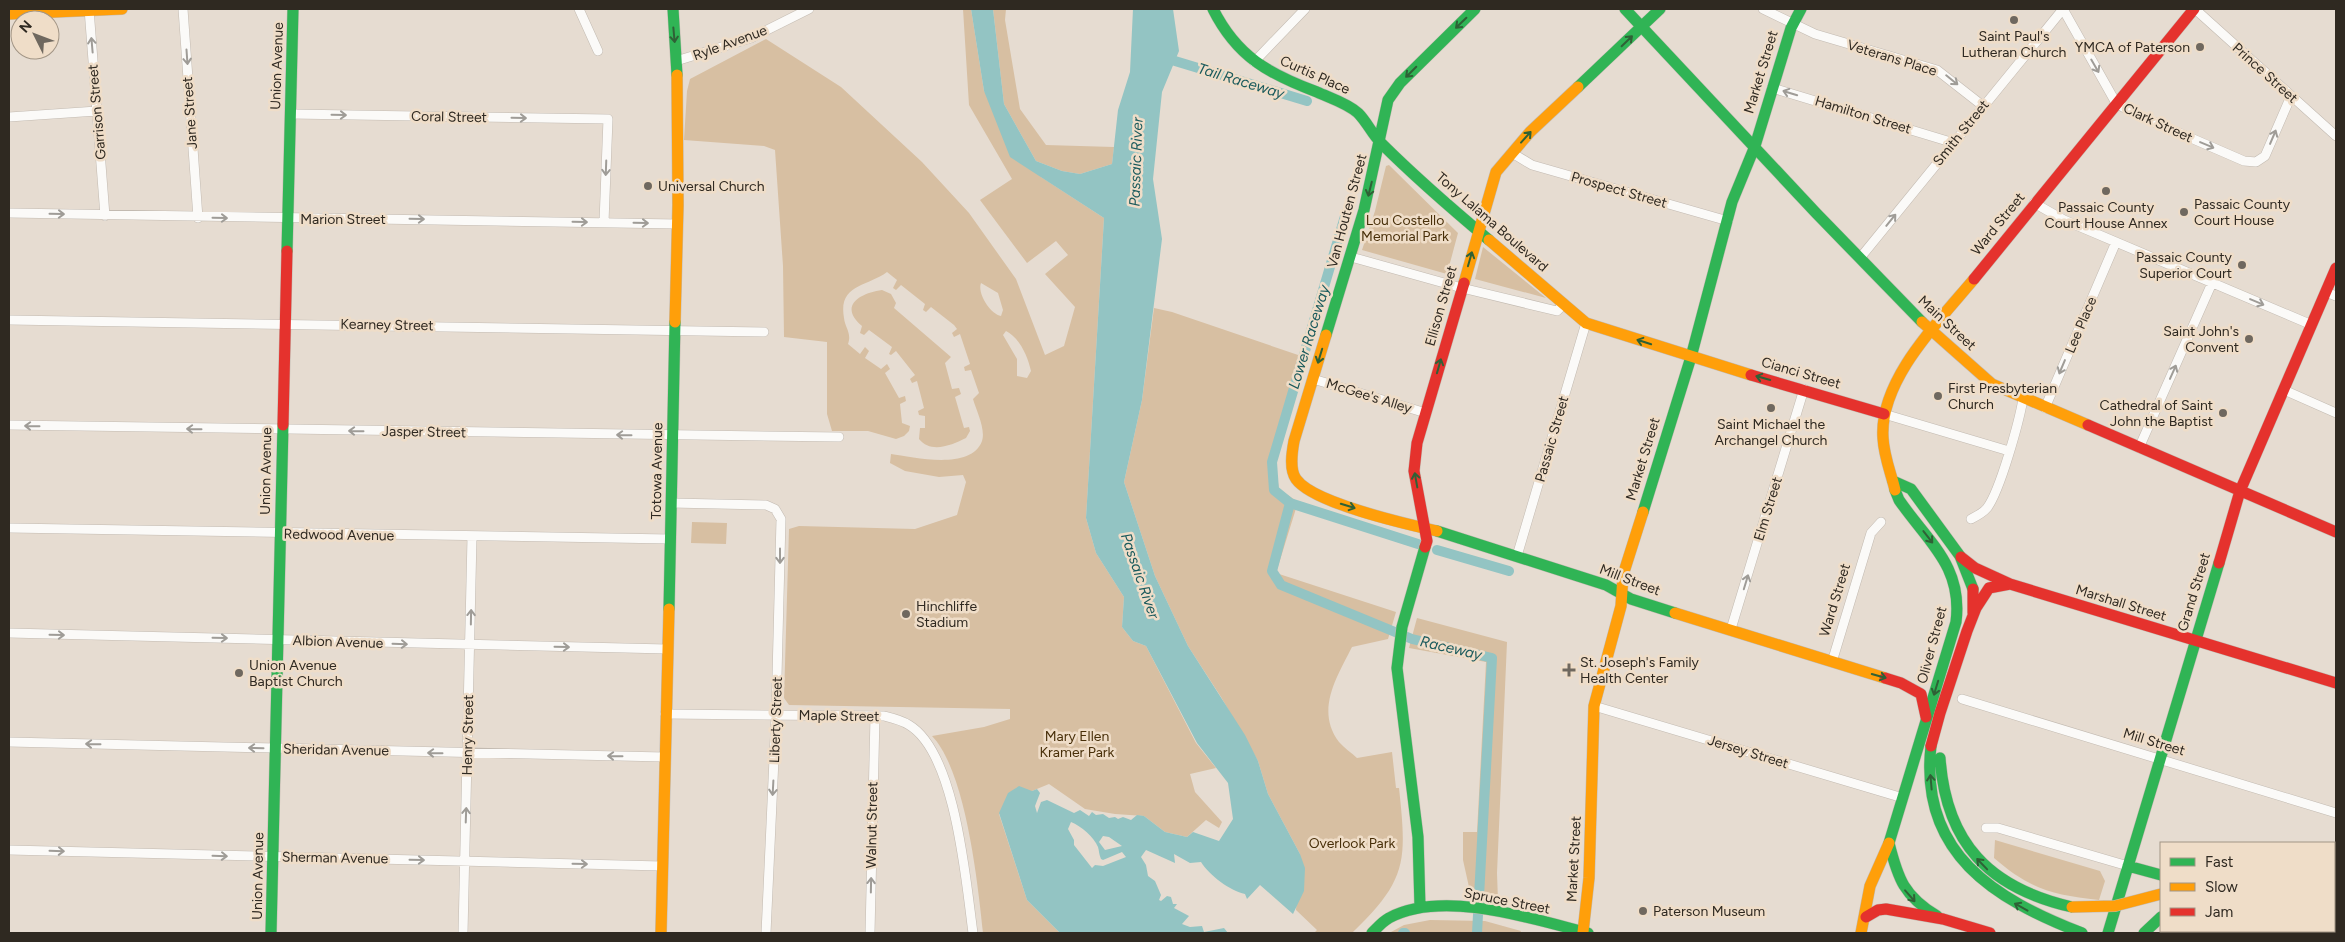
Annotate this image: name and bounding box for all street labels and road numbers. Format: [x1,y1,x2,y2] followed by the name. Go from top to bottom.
[267,22,287,110] street label: Union Avenue
[691,22,770,64] street label: Ryle Avenue
[1740,28,1782,116] street label: Market Street
[1845,36,1939,80] street label: Veterans Place
[2229,39,2301,107] street label: Prince Street
[1277,52,1353,98] street label: Curtis Place
[84,64,110,160] street label: Garrison Street
[179,76,201,150] street label: Jane Street
[1813,92,1913,138] street label: Hamilton Street
[1929,97,1993,169] street label: Smith Street
[2121,100,2195,146] street label: Clark Street
[411,108,487,126] street label: Coral Street
[1324,152,1370,270] street label: Van Houten Street
[1569,168,1669,212] street label: Prospect Street
[1433,169,1551,275] street label: Tony Lalama Boulevard
[1968,189,2028,259] street label: Ward Street
[300,211,386,228] street label: Marion Street
[1421,264,1461,348] street label: Ellison Street
[1915,292,1979,354] street label: Main Street
[2062,294,2101,356] street label: Lee Place
[340,316,434,334] street label: Kearney Street
[1759,354,1843,392] street label: Cianci Street
[1324,375,1414,417] street label: McGee's Alley
[1532,394,1572,484] street label: Passaic Street
[1622,415,1664,503] street label: Market Street
[648,422,666,520] street label: Totowa Avenue
[382,423,466,441] street label: Jasper Street
[257,427,275,515] street label: Union Avenue
[1750,475,1786,543] street label: Elm Street
[284,526,395,544] street label: Redwood Avenue
[2174,551,2214,633] street label: Grand Street
[1597,561,1663,599] street label: Mill Street
[1816,561,1854,639] street label: Ward Street
[2074,581,2168,625] street label: Marshall Street
[1914,604,1950,686] street label: Oliver Street
[292,632,384,652] street label: Albion Avenue
[766,677,786,763] street label: Liberty Street
[459,694,477,776] street label: Henry Street
[799,707,879,725] street label: Maple Street
[2121,725,2187,759] street label: Mill Street
[1706,732,1790,772] street label: Jersey Street
[283,741,389,759] street label: Sheridan Avenue
[863,782,881,868] street label: Walnut Street
[1563,816,1585,902] street label: Market Street
[249,832,267,920] street label: Union Avenue
[282,849,389,867] street label: Sherman Avenue
[1463,884,1551,918] street label: Spruce Street

